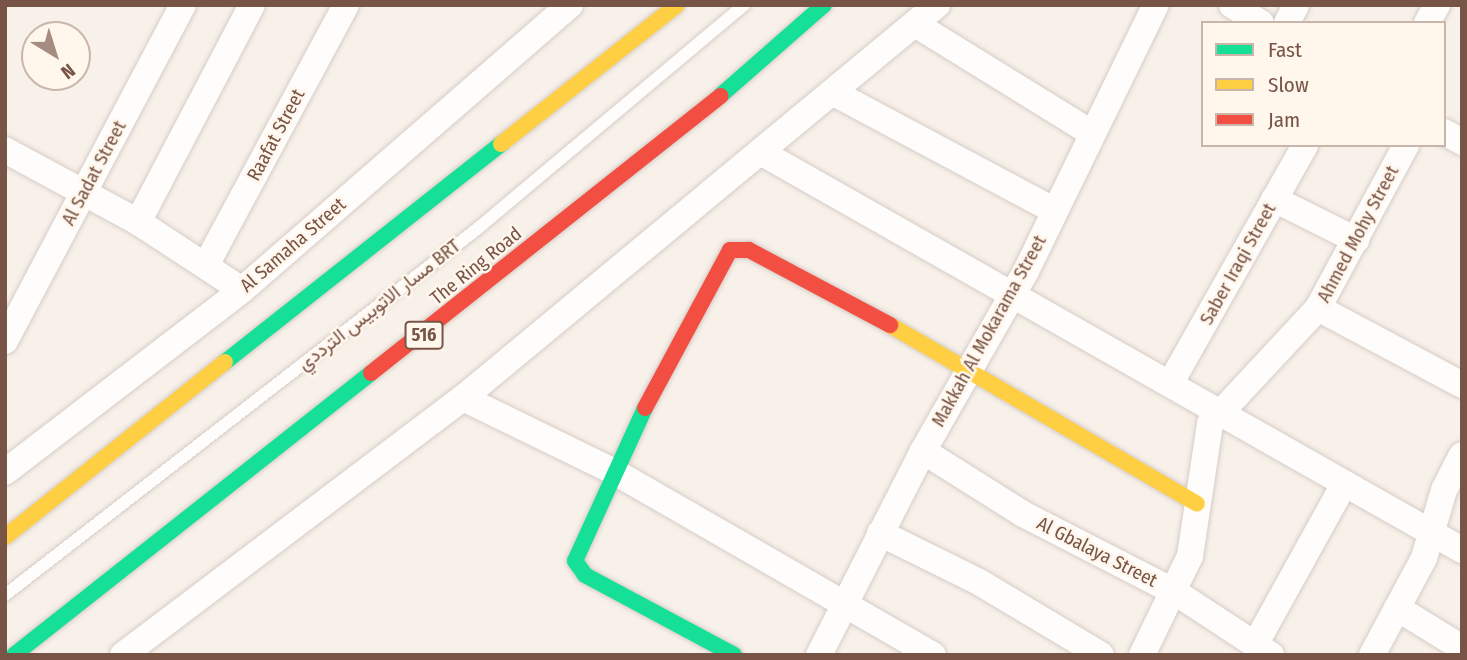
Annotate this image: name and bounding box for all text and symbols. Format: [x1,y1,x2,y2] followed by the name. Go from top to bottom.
[21,21,91,91] north arrow
[1201,21,1446,147] legend
[1268,37,1302,63] text: Fast
[56,59,80,84] text: N
[1268,72,1309,98] text: Slow
[242,85,310,185] street label: Raafat Street
[1268,107,1300,133] text: Jam
[57,117,131,229] street label: Al Sadat Street
[1312,162,1404,306] street label: Ahmed Mohy Street
[235,193,351,297] street label: Al Samaha Street
[1195,199,1281,329] street label: Saber Iraqi Street
[426,222,526,310] street label: The Ring Road
[927,231,1051,431] street label: Makkah Al Mokarama Street
[293,235,465,375] street label: مسار الاتوبيس الترددي BRT
[403,320,445,349] road number: 516
[1033,512,1161,592] street label: Al Gbalaya Street

